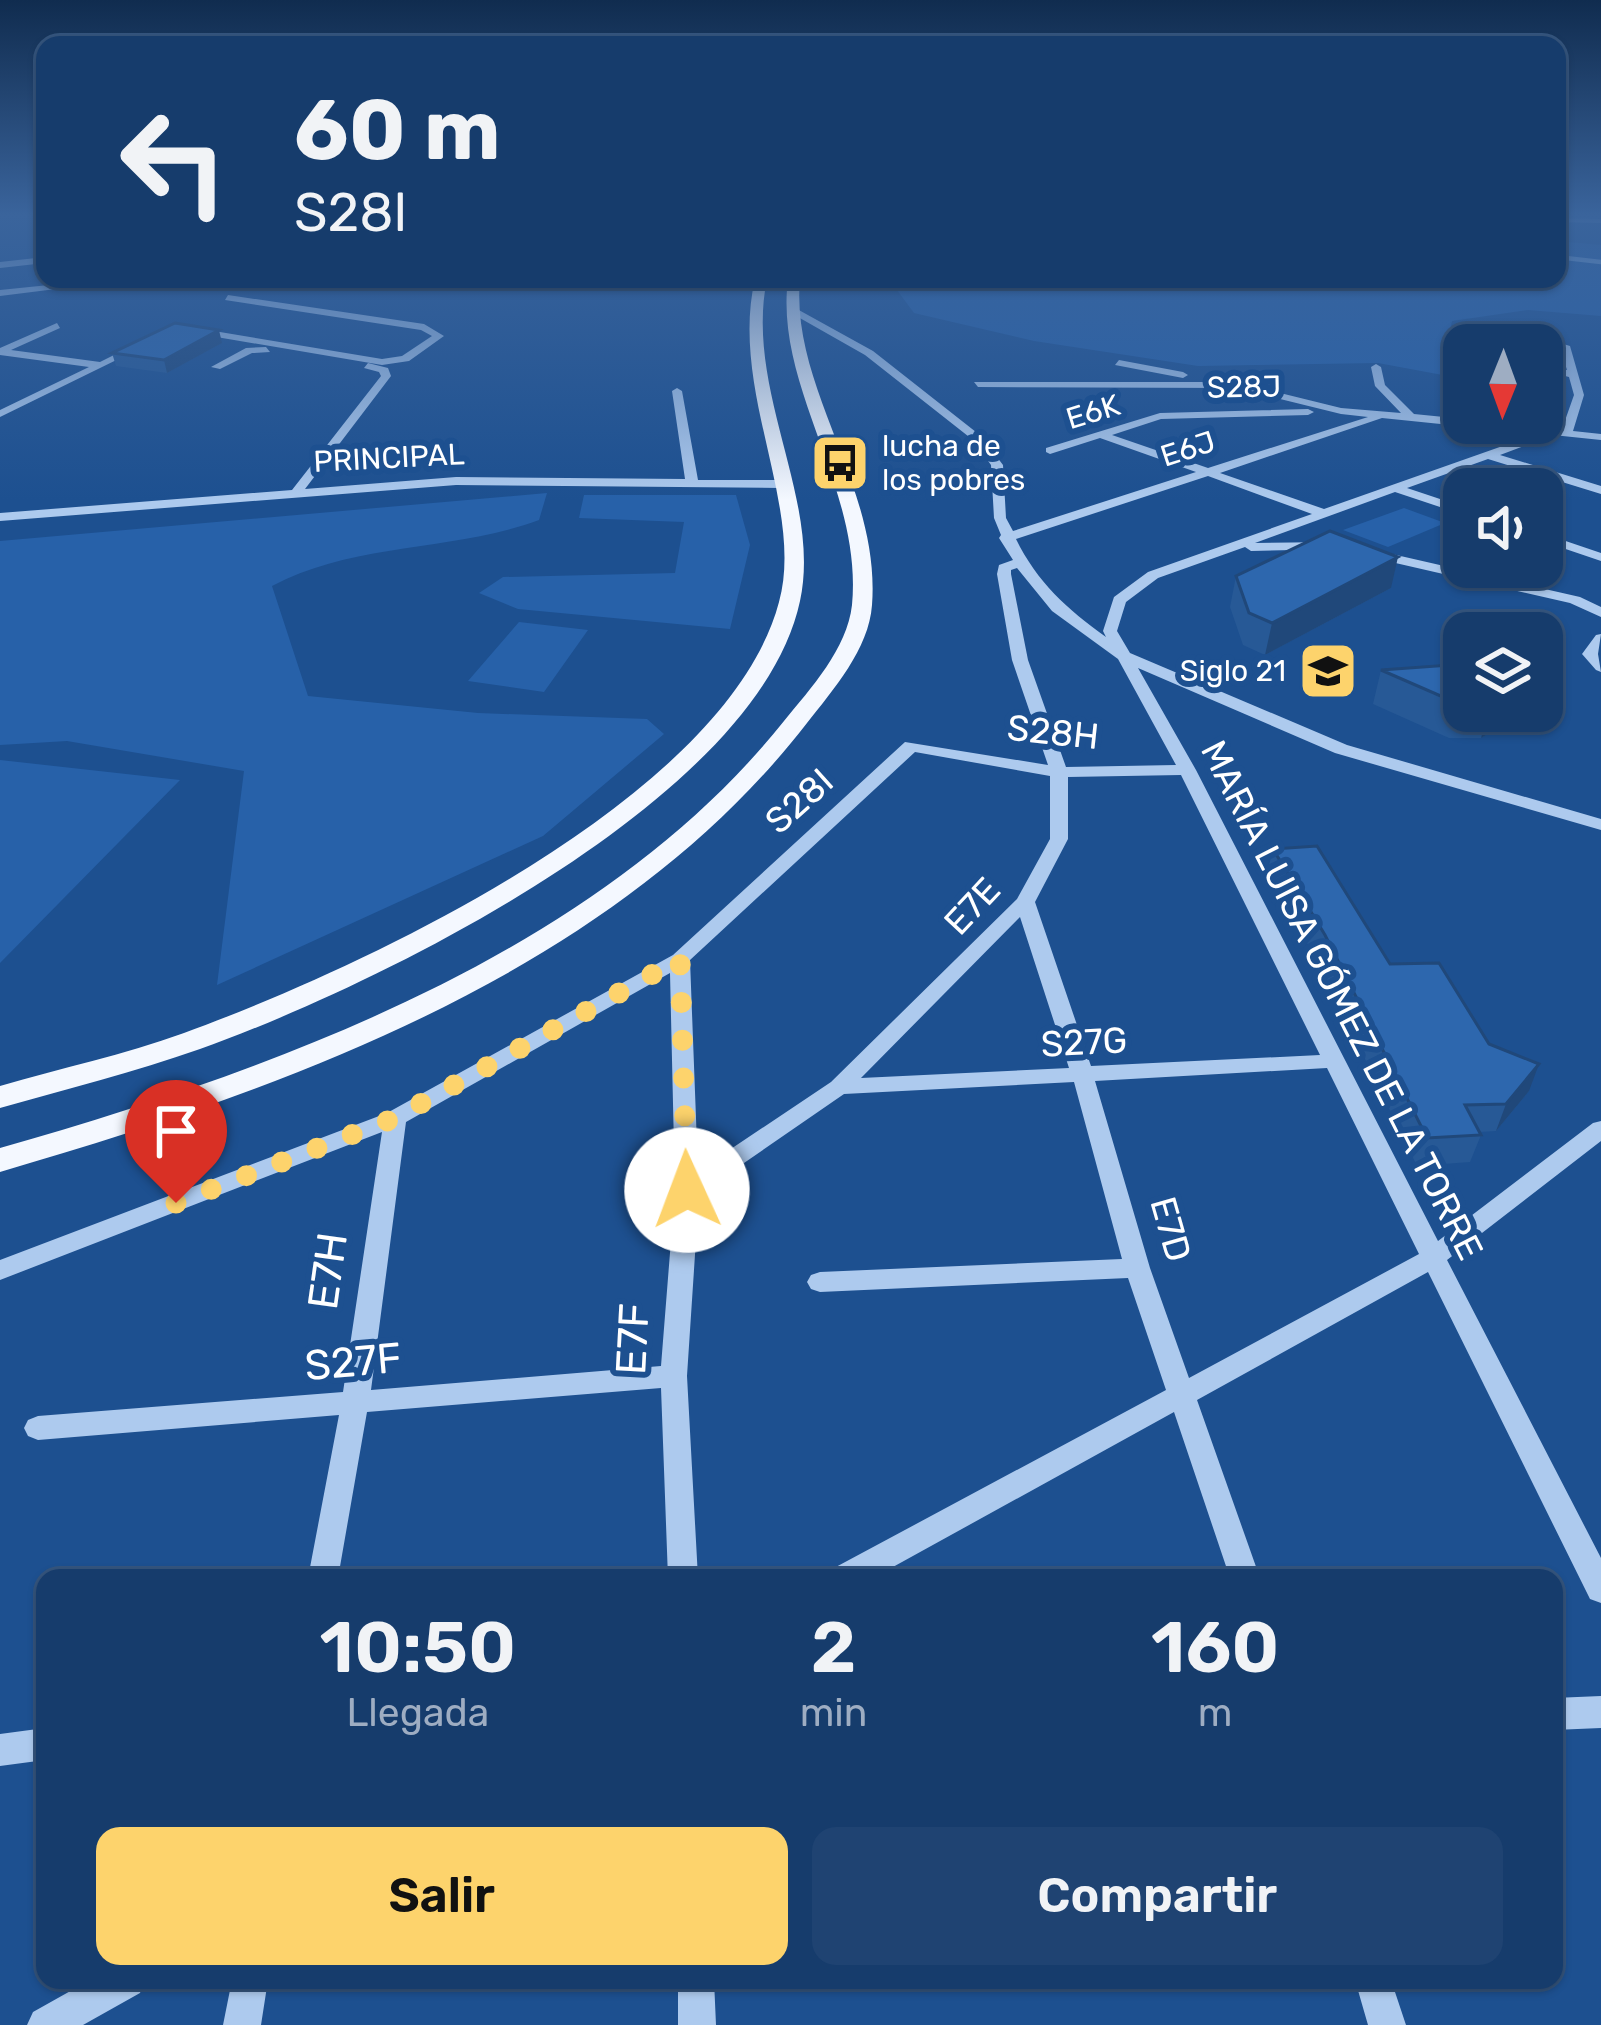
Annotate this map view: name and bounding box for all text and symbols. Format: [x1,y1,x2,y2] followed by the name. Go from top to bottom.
[294,80,501,180] text: 60 m
[96,84,252,240] icon: left
[294,181,407,245] text: S28l
[1443,324,1563,444] north arrow
[1443,324,1563,732] map controls
[1207,368,1281,406] street label: S28J
[1062,387,1124,437] street label: E6K
[1156,423,1220,475] street label: E6J
[882,428,1025,498] place label: lucha de los pobres
[809,432,871,494] bus stop icon: lucha de los pobres
[313,436,466,480] street label: PRINCIPAL
[1443,468,1563,588] button: sound
[1443,612,1563,732] button: layers
[1297,640,1359,702] school or university icon: Siglo 21
[1180,653,1286,689] place label: Siglo 21
[1005,706,1101,758] street label: S28H
[1192,733,1492,1267] street label: MARÍA LUISA GÓMEZ DE LA TORRE
[756,760,842,842] street label: S28I
[935,869,1009,943] street label: E7E
[1040,1018,1128,1066] street label: S27G
[125,1080,227,1203] pin
[143,1098,209,1164] icon: arrive
[624,1127,750,1253] position arrow
[1141,1192,1201,1266] street label: E7D
[298,1229,358,1313] street label: E7H
[606,1302,660,1376] street label: E7F
[303,1333,403,1391] street label: S27F
[320,1605,516,1690] text: 10:50
[811,1605,856,1690] text: 2
[1151,1605,1279,1690] text: 160
[346,1690,489,1736] text: Llegada
[800,1690,867,1736] text: min
[1198,1690,1233,1736] text: m
[96,1827,788,1965] button: Salir
[812,1827,1503,1965] button: Compartir

